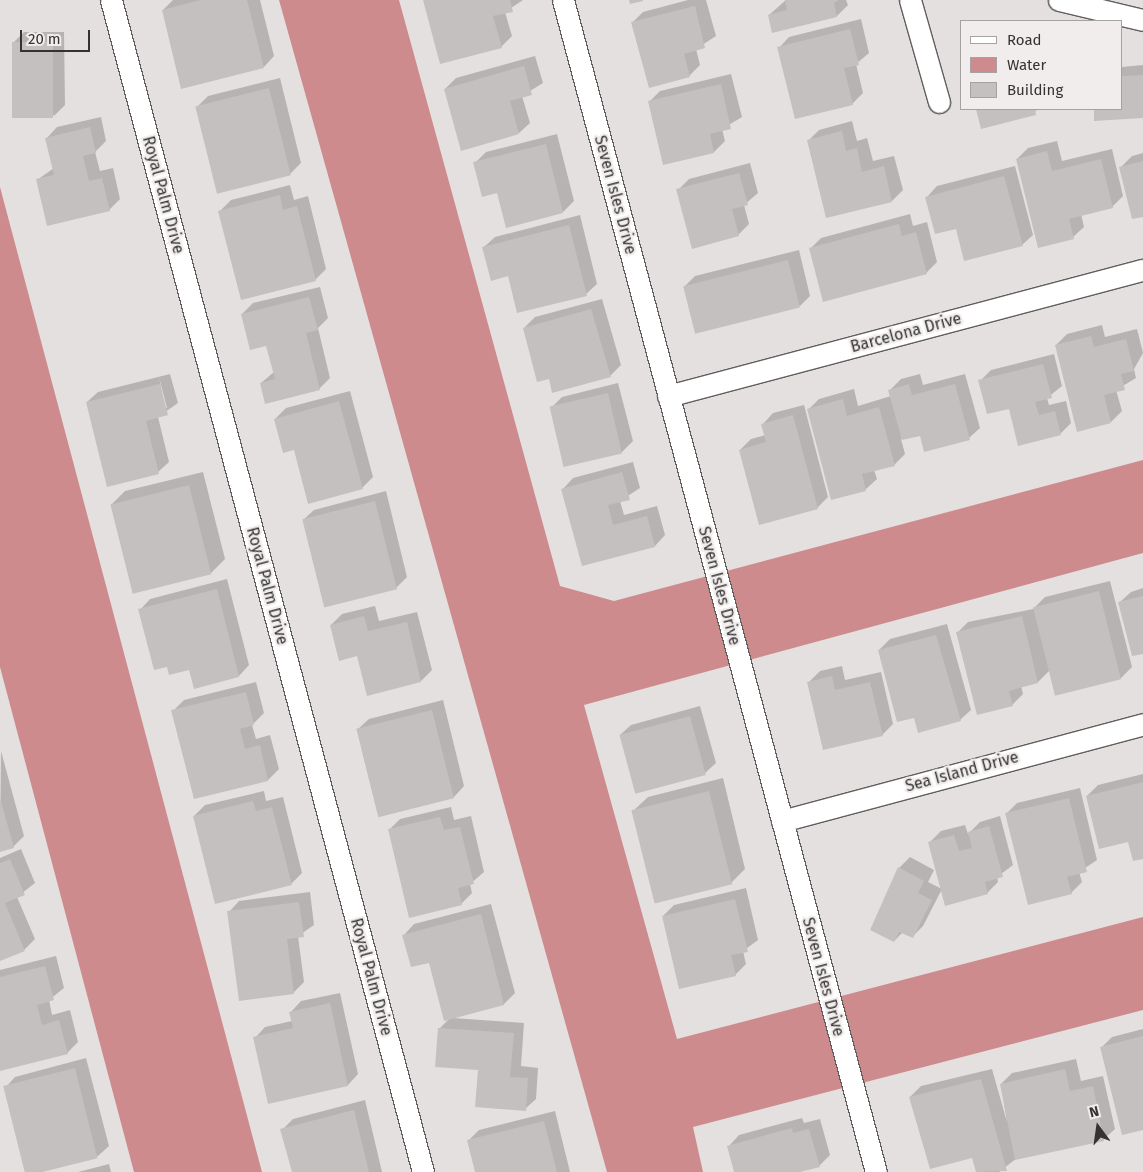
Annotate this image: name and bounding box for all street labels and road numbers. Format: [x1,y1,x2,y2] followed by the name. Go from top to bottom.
[590,133,640,257] street label: Seven Isles Drive
[138,134,188,256] street label: Royal Palm Drive
[848,309,964,357] street label: Barcelona Drive
[694,524,744,648] street label: Seven Isles Drive
[242,525,292,647] street label: Royal Palm Drive
[903,748,1021,796] street label: Sea Island Drive
[798,915,848,1039] street label: Seven Isles Drive
[346,916,396,1038] street label: Royal Palm Drive

